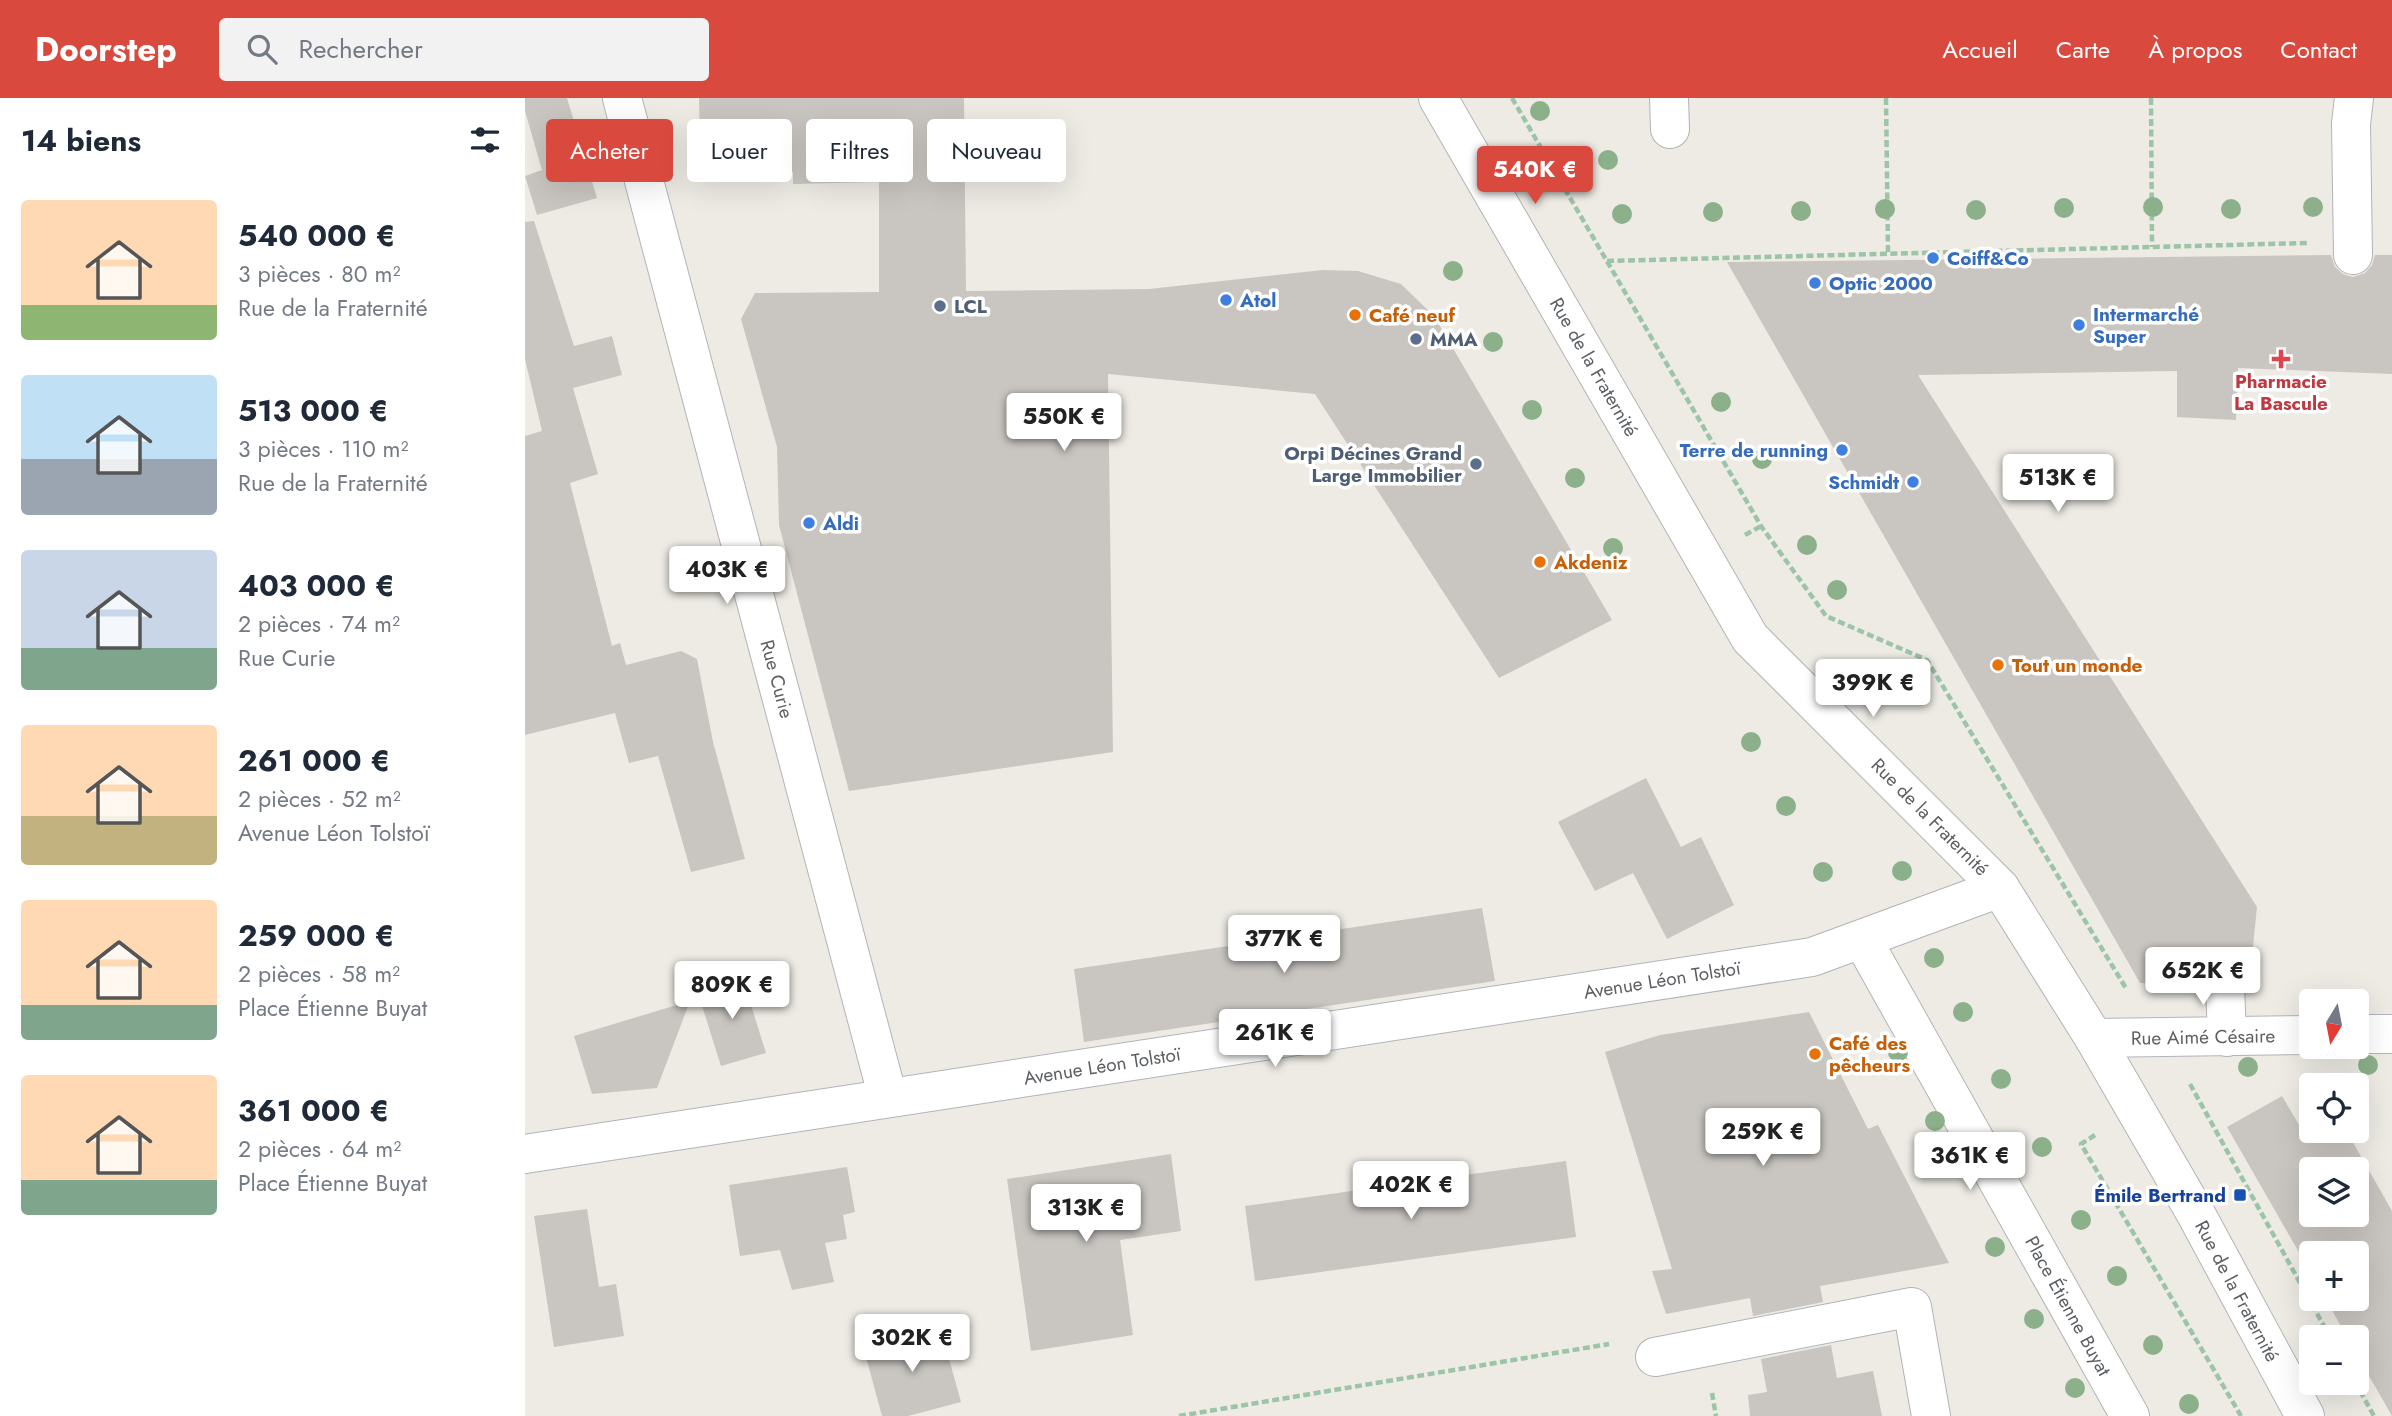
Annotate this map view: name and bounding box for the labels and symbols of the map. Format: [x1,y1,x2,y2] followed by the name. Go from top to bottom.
[1478,146,1592,206] pin: 540K €
[1947,245,2029,272] place label: Coiff&Co
[1925,250,1941,266] marker: Coiff&Co
[1829,270,1933,297] place label: Optic 2000
[1807,275,1823,291] marker: Optic 2000
[1239,287,1276,314] place label: Atol
[1218,292,1234,308] marker: Atol
[1543,292,1645,442] street label: Rue de la Fraternité
[954,293,987,320] place label: LCL
[932,298,948,314] marker: LCL
[2093,301,2199,350] place label: Intermarché Super
[1369,302,1456,329] place label: Café neuf
[1347,307,1363,323] marker: Café neuf
[2071,317,2087,333] marker: Intermarché Super
[1430,326,1478,353] place label: MMA
[1408,331,1424,347] marker: MMA
[2273,351,2289,367] marker: Pharmacie La Bascule
[2234,368,2328,417] place label: Pharmacie La Bascule
[1007,394,1121,453] pin: 550K €
[1680,437,1828,464] place label: Terre de running
[1284,440,1462,489] place label: Orpi Décines Grand Large Immobilier
[1834,442,1850,458] marker: Terre de running
[2001,454,2115,514] pin: 513K €
[1468,456,1484,472] marker: Orpi Décines Grand Large Immobilier
[1828,469,1899,496] place label: Schmidt
[1905,474,1921,490] marker: Schmidt
[822,510,859,537] place label: Aldi
[801,515,817,531] marker: Aldi
[670,546,784,606] pin: 403K €
[1553,549,1628,576] place label: Akdeniz
[1532,554,1548,570] marker: Akdeniz
[754,637,800,721] street label: Rue Curie
[2012,652,2143,679] place label: Tout un monde
[1990,657,2006,673] marker: Tout un monde
[1816,660,1930,719] pin: 399K €
[1865,752,1995,882] street label: Rue de la Fraternité
[1227,916,1341,975] pin: 377K €
[2146,948,2260,1007] pin: 652K €
[1582,954,1743,1006] street label: Avenue Léon Tolstoï
[675,962,789,1021] pin: 809K €
[2299,989,2369,1059] north arrow
[1218,1010,1332,1069] pin: 261K €
[2131,1022,2276,1052] street label: Rue Aimé Césaire
[1829,1030,1910,1079] place label: Café des pêcheurs
[1022,1040,1183,1092] street label: Avenue Léon Tolstoï
[1807,1046,1823,1062] marker: Café des pêcheurs
[1706,1108,1820,1168] pin: 259K €
[1913,1132,2027,1192] pin: 361K €
[1354,1162,1468,1221] pin: 402K €
[2094,1182,2226,1209] place label: Émile Bertrand
[1029,1184,1143,1244] pin: 313K €
[2232,1187,2248,1203] marker: Émile Bertrand
[2188,1216,2286,1367] street label: Rue de la Fraternité
[2018,1231,2118,1381] street label: Place Étienne Buyat
[855,1314,969,1374] pin: 302K €

